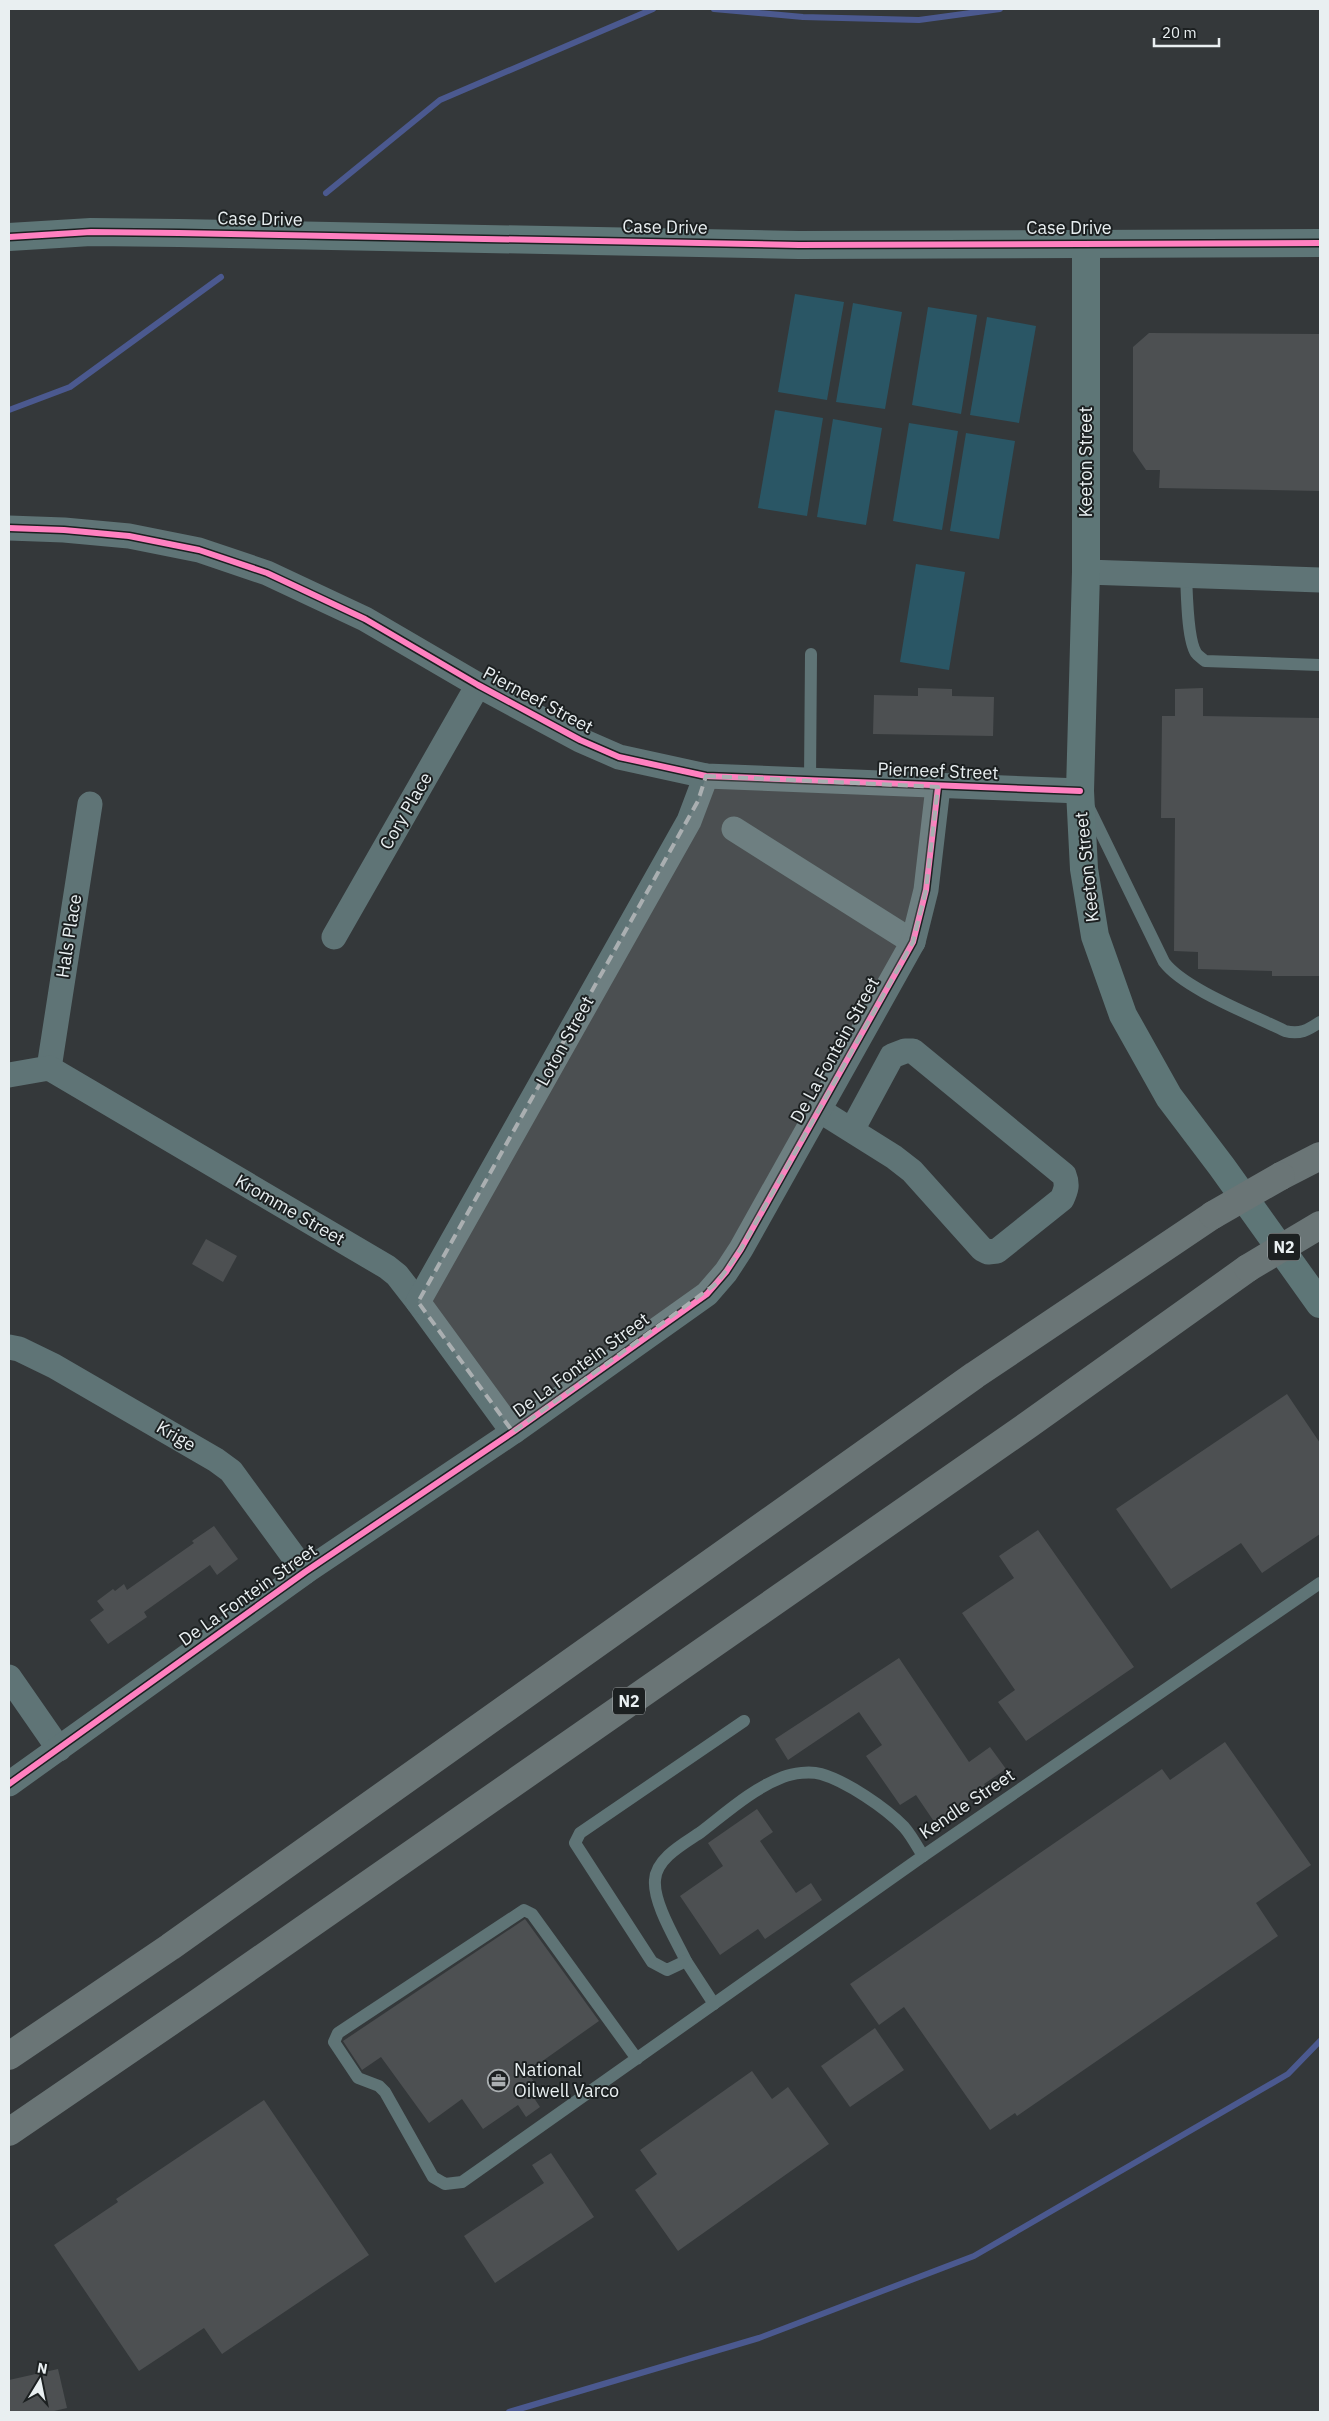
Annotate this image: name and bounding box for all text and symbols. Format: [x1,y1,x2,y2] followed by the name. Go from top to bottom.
[1154,15,1219,47] scale bar
[1162,23,1197,42] text: 20 m
[217,206,303,231] street label: Case Drive
[622,214,708,239] street label: Case Drive
[1026,216,1112,239] street label: Case Drive
[1074,407,1097,517] street label: Keeton Street
[479,661,597,738] street label: Pierneef Street
[877,757,999,784] street label: Pierneef Street
[374,768,437,854] street label: Cory Place
[1069,811,1104,923] street label: Keeton Street
[51,892,86,979] street label: Hals Place
[785,973,884,1127] street label: De La Fontein Street
[530,992,599,1090] street label: Loton Street
[231,1169,349,1250] street label: Kromme Street
[1268,1234,1300,1260] road number: N2
[508,1307,654,1422] street label: De La Fontein Street
[152,1415,200,1456] street label: Krige
[174,1538,321,1651] street label: De La Fontein Street
[613,1688,645,1714] road number: N2
[915,1763,1019,1844] street label: Kendle Street
[514,2058,619,2102] place label: National Oilwell Varco
[486,2068,510,2092] office icon: National Oilwell Varco
[15,2356,65,2406] north arrow
[36,2358,49,2378] text: N

